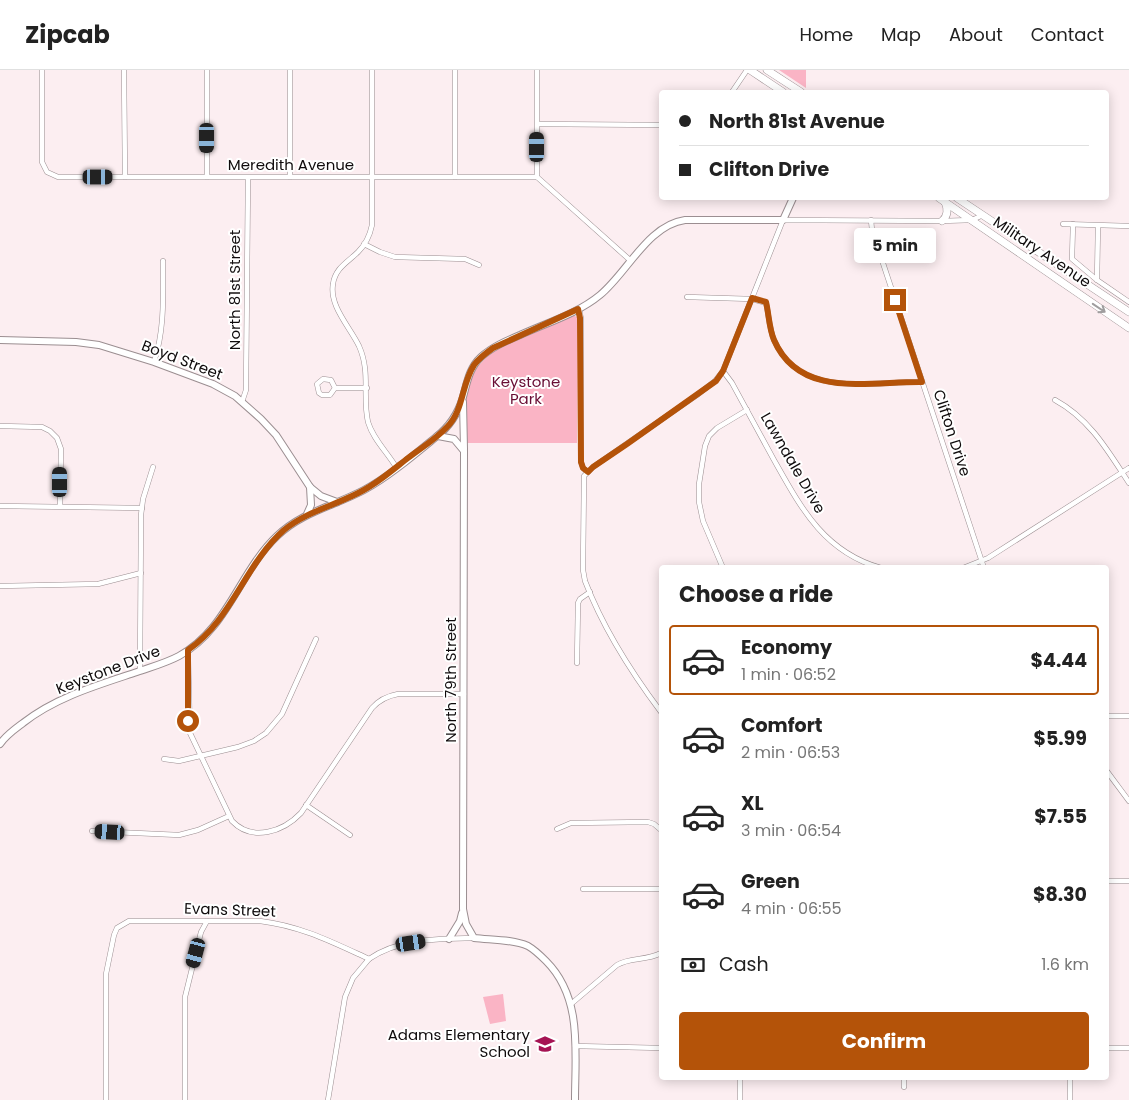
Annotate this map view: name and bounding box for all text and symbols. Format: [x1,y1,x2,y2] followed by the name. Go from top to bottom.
[25,18,110,51] text: Zipcab
[799,22,853,47] text: Home
[881,22,921,47] text: Map
[949,22,1003,47] text: About
[1031,22,1104,47] text: Contact
[709,108,885,135] text: North 81st Avenue
[199,123,214,153] car
[529,132,544,162] car
[228,154,354,175] street label: Meredith Avenue
[709,156,829,183] text: Clifton Drive
[83,170,113,185] car
[989,211,1095,292] street label: Military Avenue
[854,228,936,262] callout: 5 min
[224,230,245,350] street label: North 81st Street
[872,234,918,257] text: 5 min
[884,289,906,311] route end
[1091,303,1105,313] one-way arrow
[139,334,226,385] street label: Boyd Street
[492,371,560,409] park label: Keystone Park
[929,387,976,479] street label: Clifton Drive
[756,408,831,517] street label: Lawndale Drive
[52,467,67,497] car
[679,579,833,610] text: Choose a ride
[440,617,461,743] street label: North 79th Street
[741,634,832,661] text: Economy
[681,638,726,683] icon: car
[53,640,163,699] street label: Keystone Drive
[1031,647,1087,674] text: $4.44
[741,663,836,686] text: 1 min · 06:52
[177,710,199,732] route start
[741,712,823,739] text: Comfort
[681,716,726,761] icon: car
[1033,725,1087,752] text: $5.99
[741,741,840,764] text: 2 min · 06:53
[741,790,764,817] text: XL
[681,794,726,839] icon: car
[1034,803,1087,830] text: $7.55
[741,819,841,842] text: 3 min · 06:54
[94,824,125,840] car
[741,868,800,895] text: Green
[681,872,726,917] icon: car
[1033,881,1087,908] text: $8.30
[184,897,276,922] street label: Evans Street
[741,897,842,920] text: 4 min · 06:55
[395,933,426,953] car
[184,937,207,969] car
[679,951,707,979] icon: cash
[719,951,769,978] text: Cash
[1041,953,1089,976] text: 1.6 km
[679,1012,1089,1070] button: Confirm
[388,1024,531,1062] place label: Adams Elementary School
[534,1033,556,1055] school or university icon: Adams Elementary School

